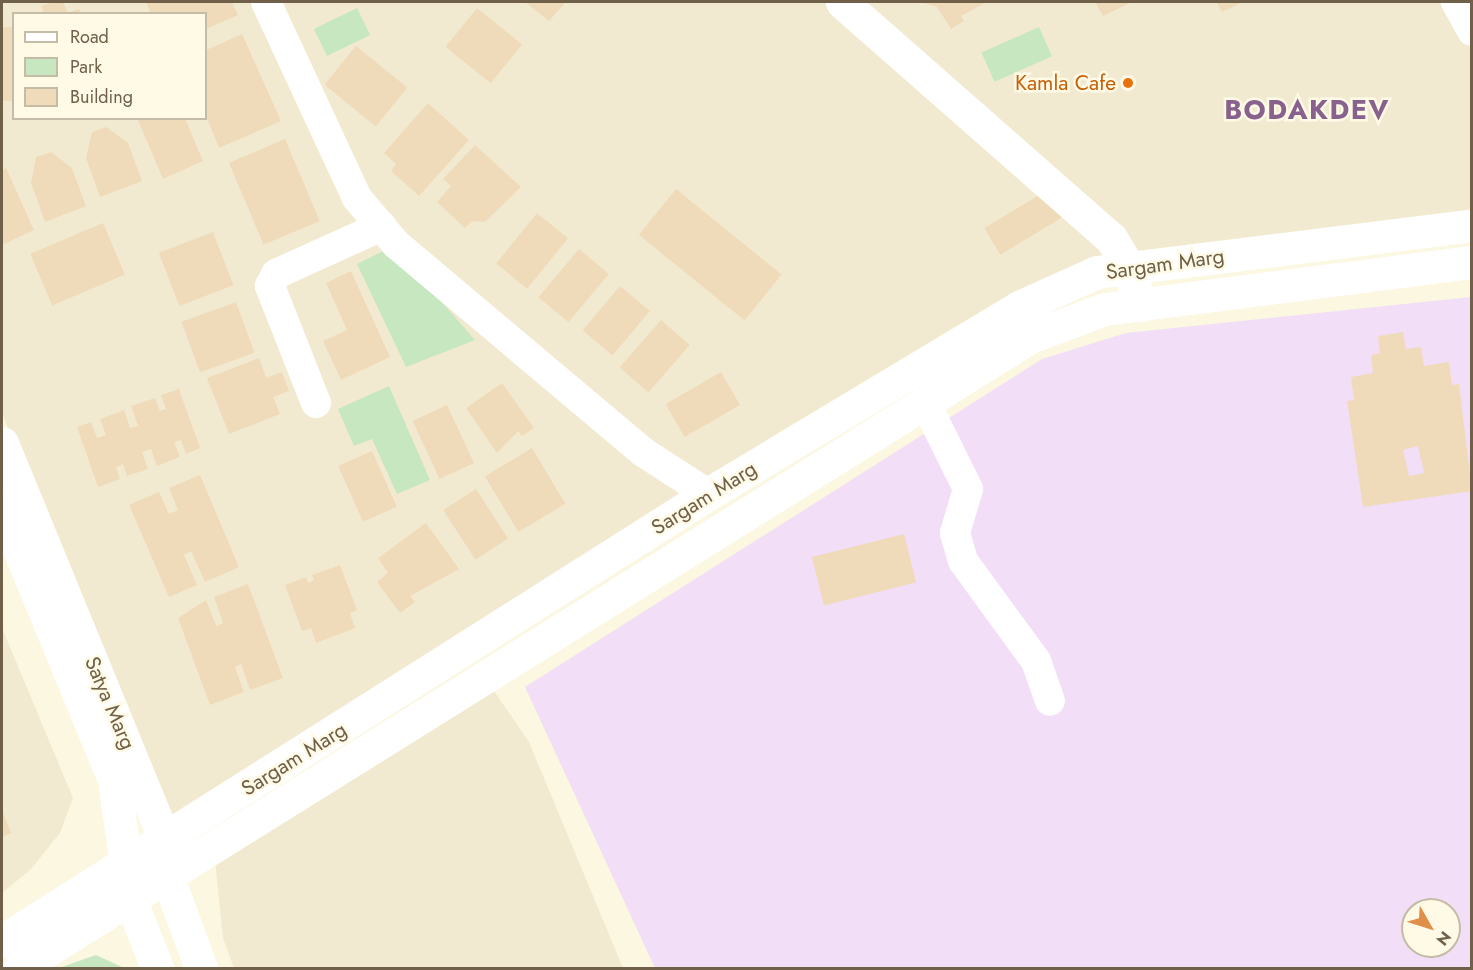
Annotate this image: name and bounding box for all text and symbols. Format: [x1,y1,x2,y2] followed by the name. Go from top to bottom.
[12,12,207,120] legend
[70,24,109,50] text: Road
[70,54,102,80] text: Park
[1015,70,1116,96] place label: Kamla Cafe
[1121,76,1135,90] marker: Kamla Cafe
[70,84,133,110] text: Building
[1224,94,1390,126] district label: BODAKDEV
[1104,243,1226,285] street label: Sargam Marg
[647,456,761,540] street label: Sargam Marg
[79,653,141,753] street label: Satya Marg
[237,717,351,801] street label: Sargam Marg
[1401,898,1461,958] north arrow
[1431,926,1457,951] text: N

